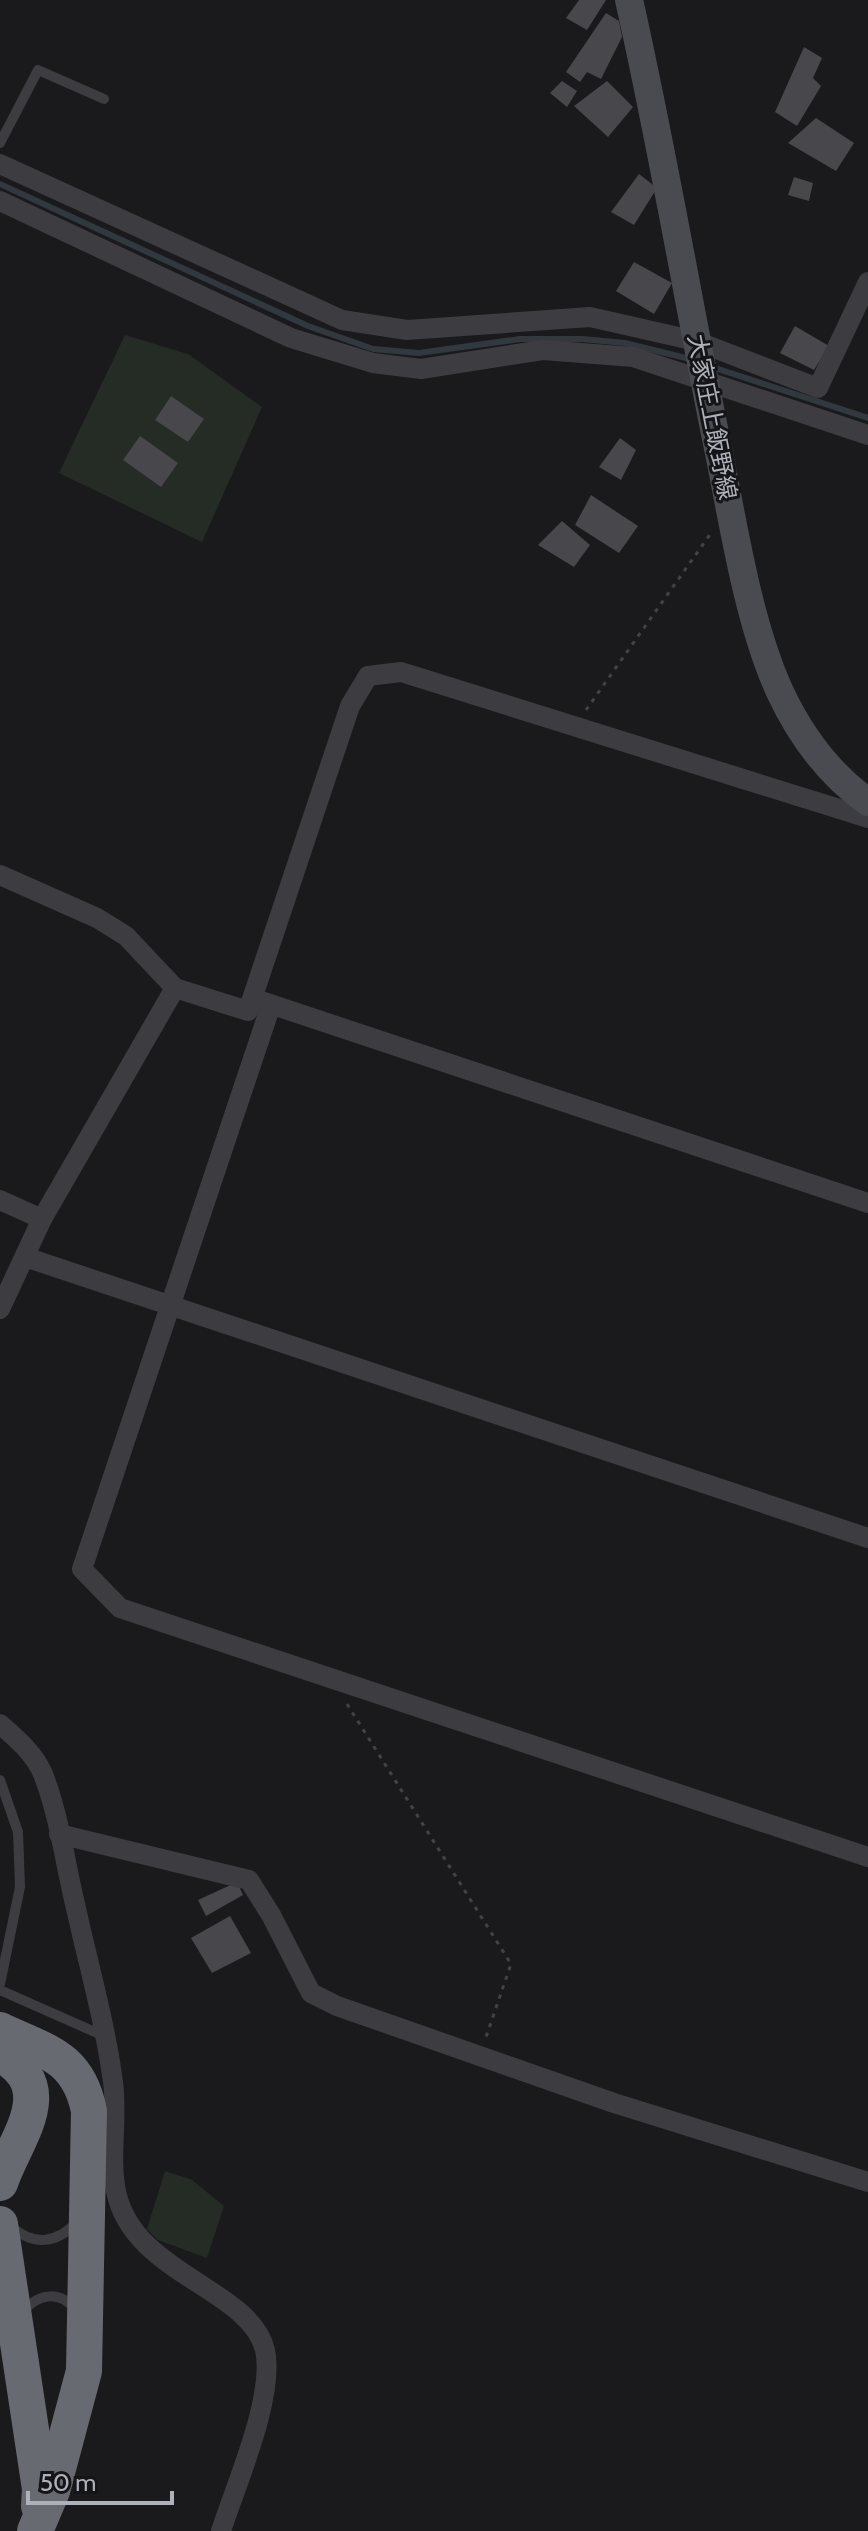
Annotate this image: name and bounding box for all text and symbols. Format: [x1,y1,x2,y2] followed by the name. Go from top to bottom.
[682,332,743,502] street label: 大家庄上飯野線
[28,2455,172,2505] scale bar
[40,2468,96,2497] text: 50 m

